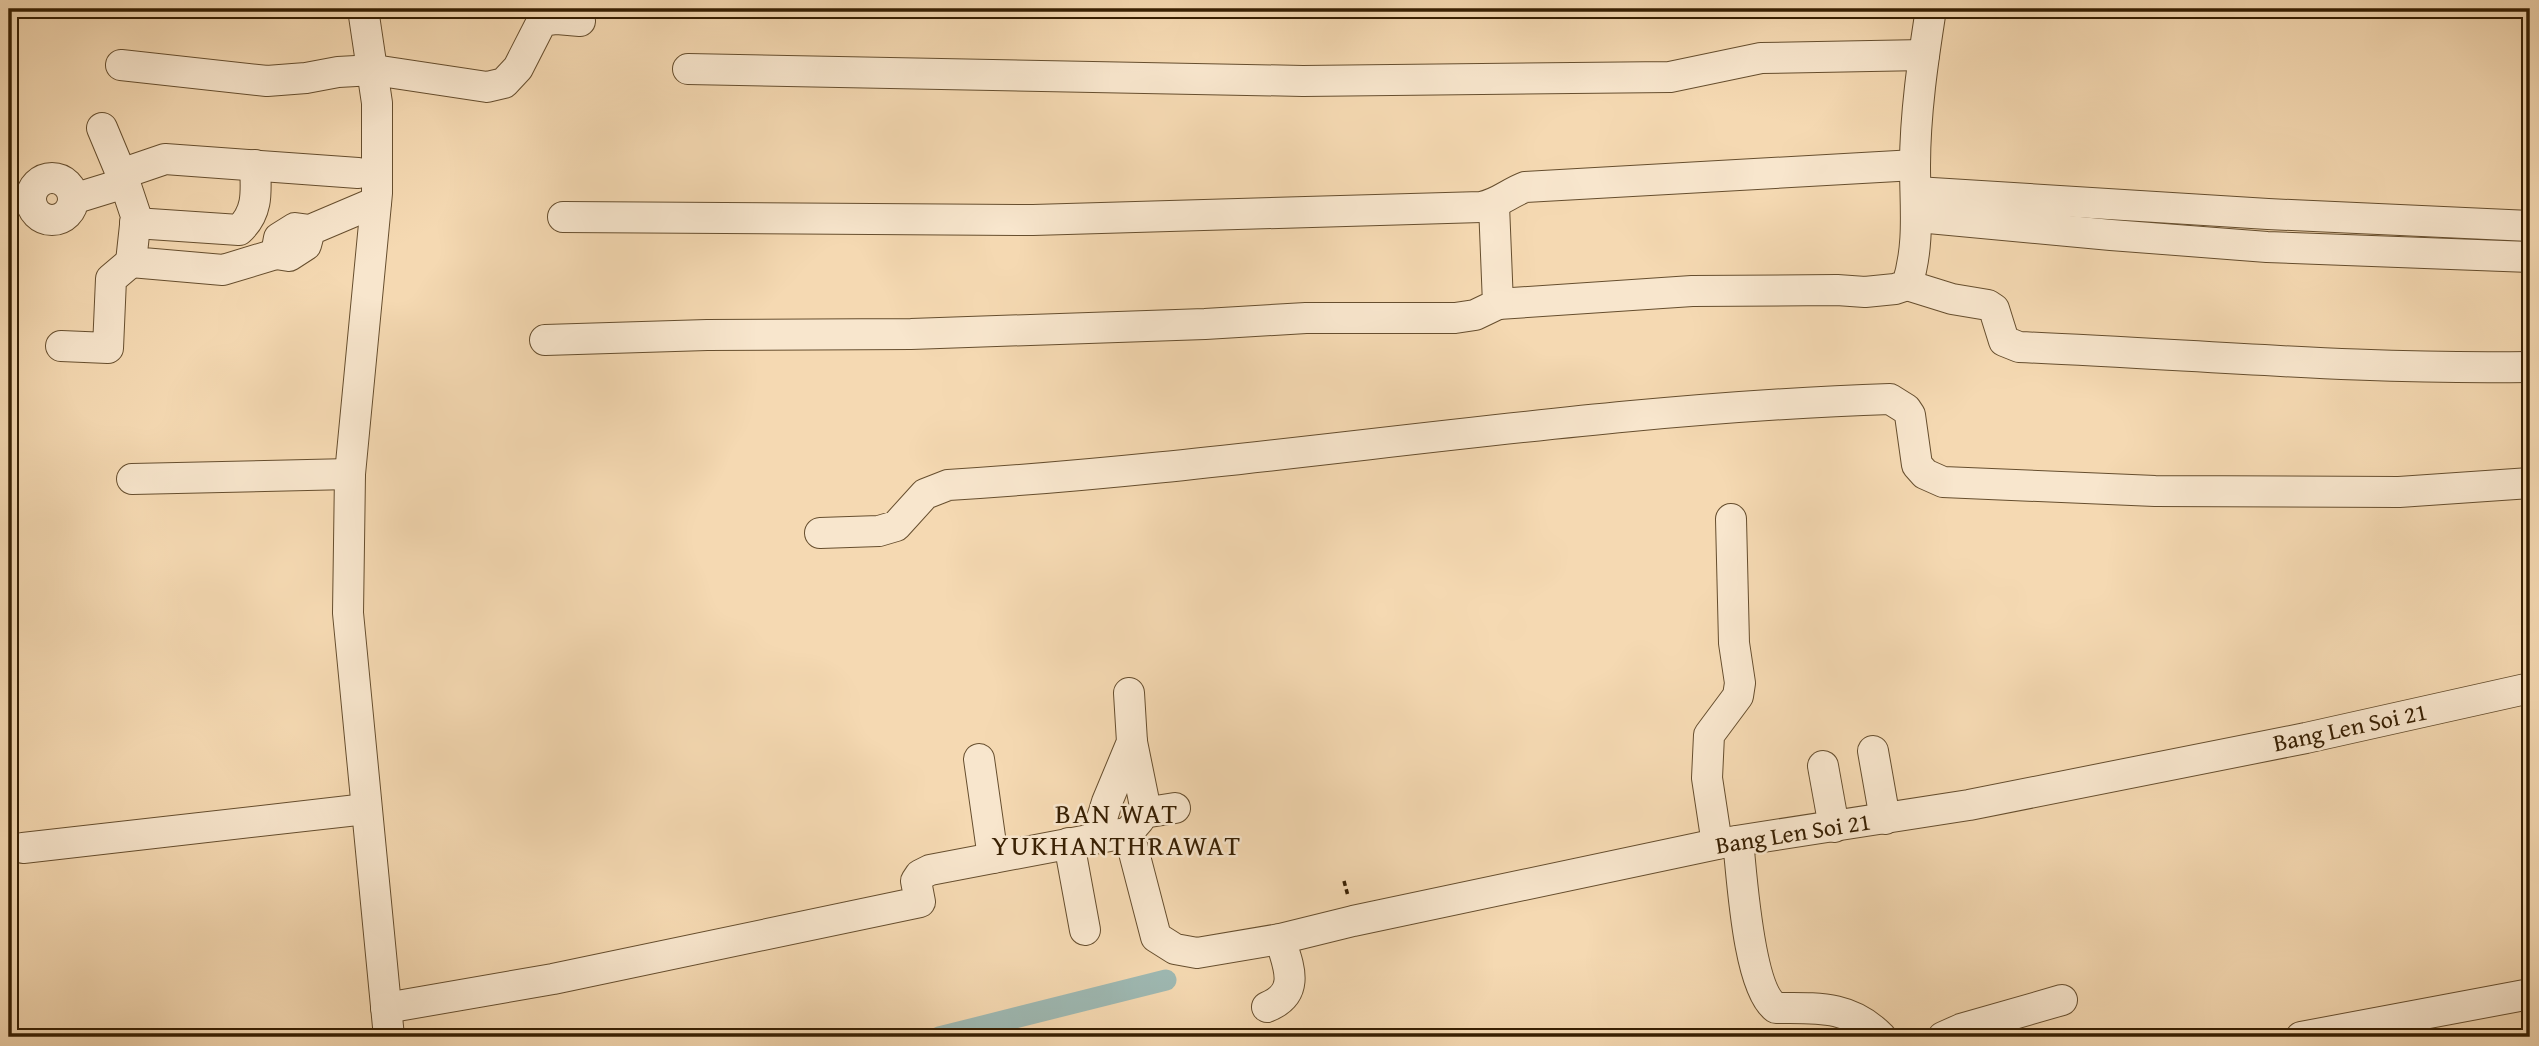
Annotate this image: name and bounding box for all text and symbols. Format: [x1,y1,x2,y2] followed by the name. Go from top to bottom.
[2270,694,2430,760] street label: Bang Len Soi 21
[992,792,1242,865] district label: BAN WAT YUKHANTHRAWAT
[1713,803,1873,863] street label: Bang Len Soi 21

